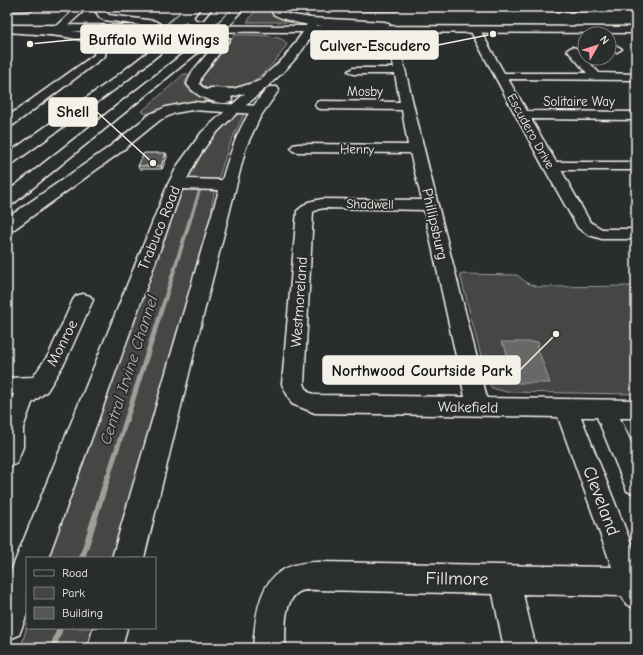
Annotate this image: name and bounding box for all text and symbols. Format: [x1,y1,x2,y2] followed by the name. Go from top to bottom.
[81,25,228,53] callout: Buffalo Wild Wings
[577,26,617,66] north arrow
[89,31,220,49] text: Buffalo Wild Wings
[311,31,438,59] callout: Culver-Escudero
[597,33,612,47] text: N
[319,37,431,55] text: Culver-Escudero
[347,84,383,99] street label: Mosby
[504,91,558,172] street label: Escudero Drive
[543,94,615,109] street label: Solitaire Way
[49,98,97,126] callout: Shell
[57,103,89,121] text: Shell
[340,141,374,157] street label: Henry
[134,183,184,273] street label: Trabuco Road
[418,186,452,262] street label: Phillipsburg
[346,196,394,212] street label: Shadwell
[287,256,311,348] street label: Westmoreland
[96,293,162,447] water label: Central Irvine Channel
[43,316,82,369] street label: Monroe
[323,356,520,384] callout: Northwood Courtside Park
[331,362,513,380] text: Northwood Courtside Park
[438,397,498,417] street label: Wakefield
[578,463,624,539] street label: Cleveland
[26,557,156,629] legend
[62,566,88,580] text: Road
[426,568,488,590] street label: Fillmore
[62,586,85,600] text: Park
[62,606,103,620] text: Building

